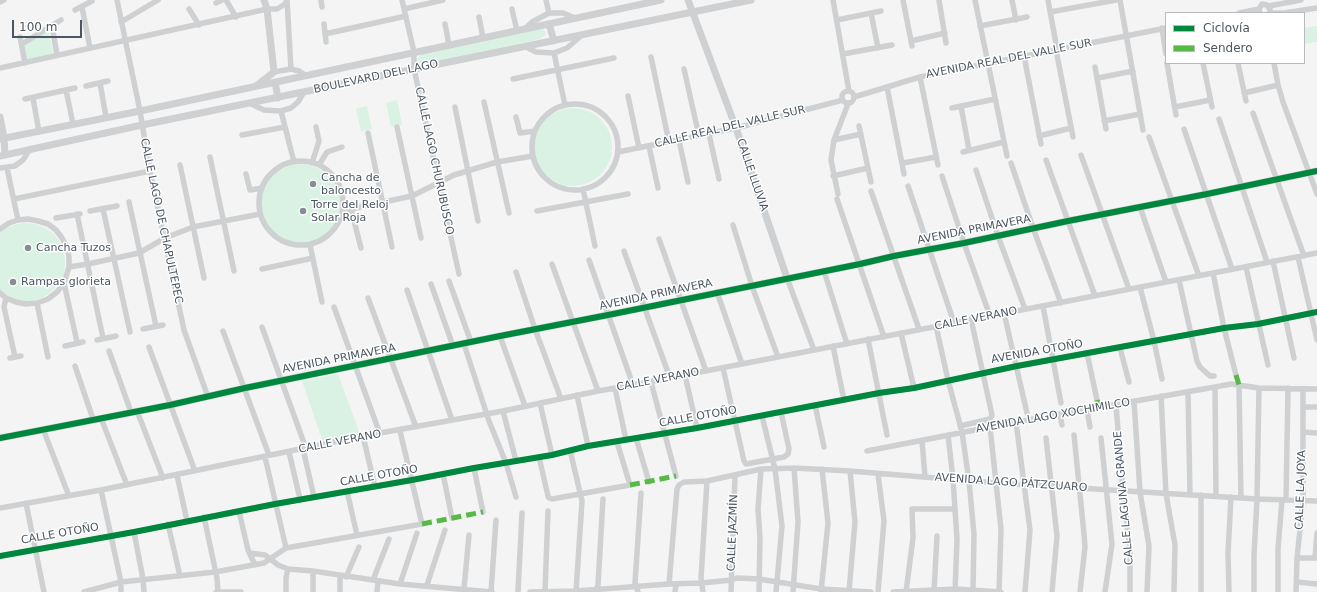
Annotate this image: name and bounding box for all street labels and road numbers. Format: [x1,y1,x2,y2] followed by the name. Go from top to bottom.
[925,36,1093,82] street label: AVENIDA REAL DEL VALLE SUR
[312,57,440,97] street label: BOULEVARD DEL LAGO
[412,86,456,236] street label: CALLE LAGO CHURUBUSCO
[653,103,807,151] street label: CALLE REAL DEL VALLE SUR
[137,137,185,305] street label: CALLE LAGO DE CHAPULTEPEC
[733,137,771,213] street label: CALLE LLUVIA
[916,213,1032,247] street label: AVENIDA PRIMAVERA
[598,277,714,313] street label: AVENIDA PRIMAVERA
[934,305,1018,333] street label: CALLE VERANO
[990,337,1084,367] street label: AVENIDA OTOÑO
[281,342,397,376] street label: AVENIDA PRIMAVERA
[616,366,700,394] street label: CALLE VERANO
[975,396,1131,436] street label: AVENIDA LAGO XOCHIMILCO
[658,404,738,430] street label: CALLE OTOÑO
[298,428,382,456] street label: CALLE VERANO
[1112,431,1136,565] street label: CALLE LAGUNA GRANDE
[1293,450,1309,530] street label: CALLE LA JOYA
[339,463,419,489] street label: CALLE OTOÑO
[934,471,1088,495] street label: AVENIDA LAGO PÁTZCUARO
[725,494,741,572] street label: CALLE JAZMÍN
[20,521,100,547] street label: CALLE OTOÑO

